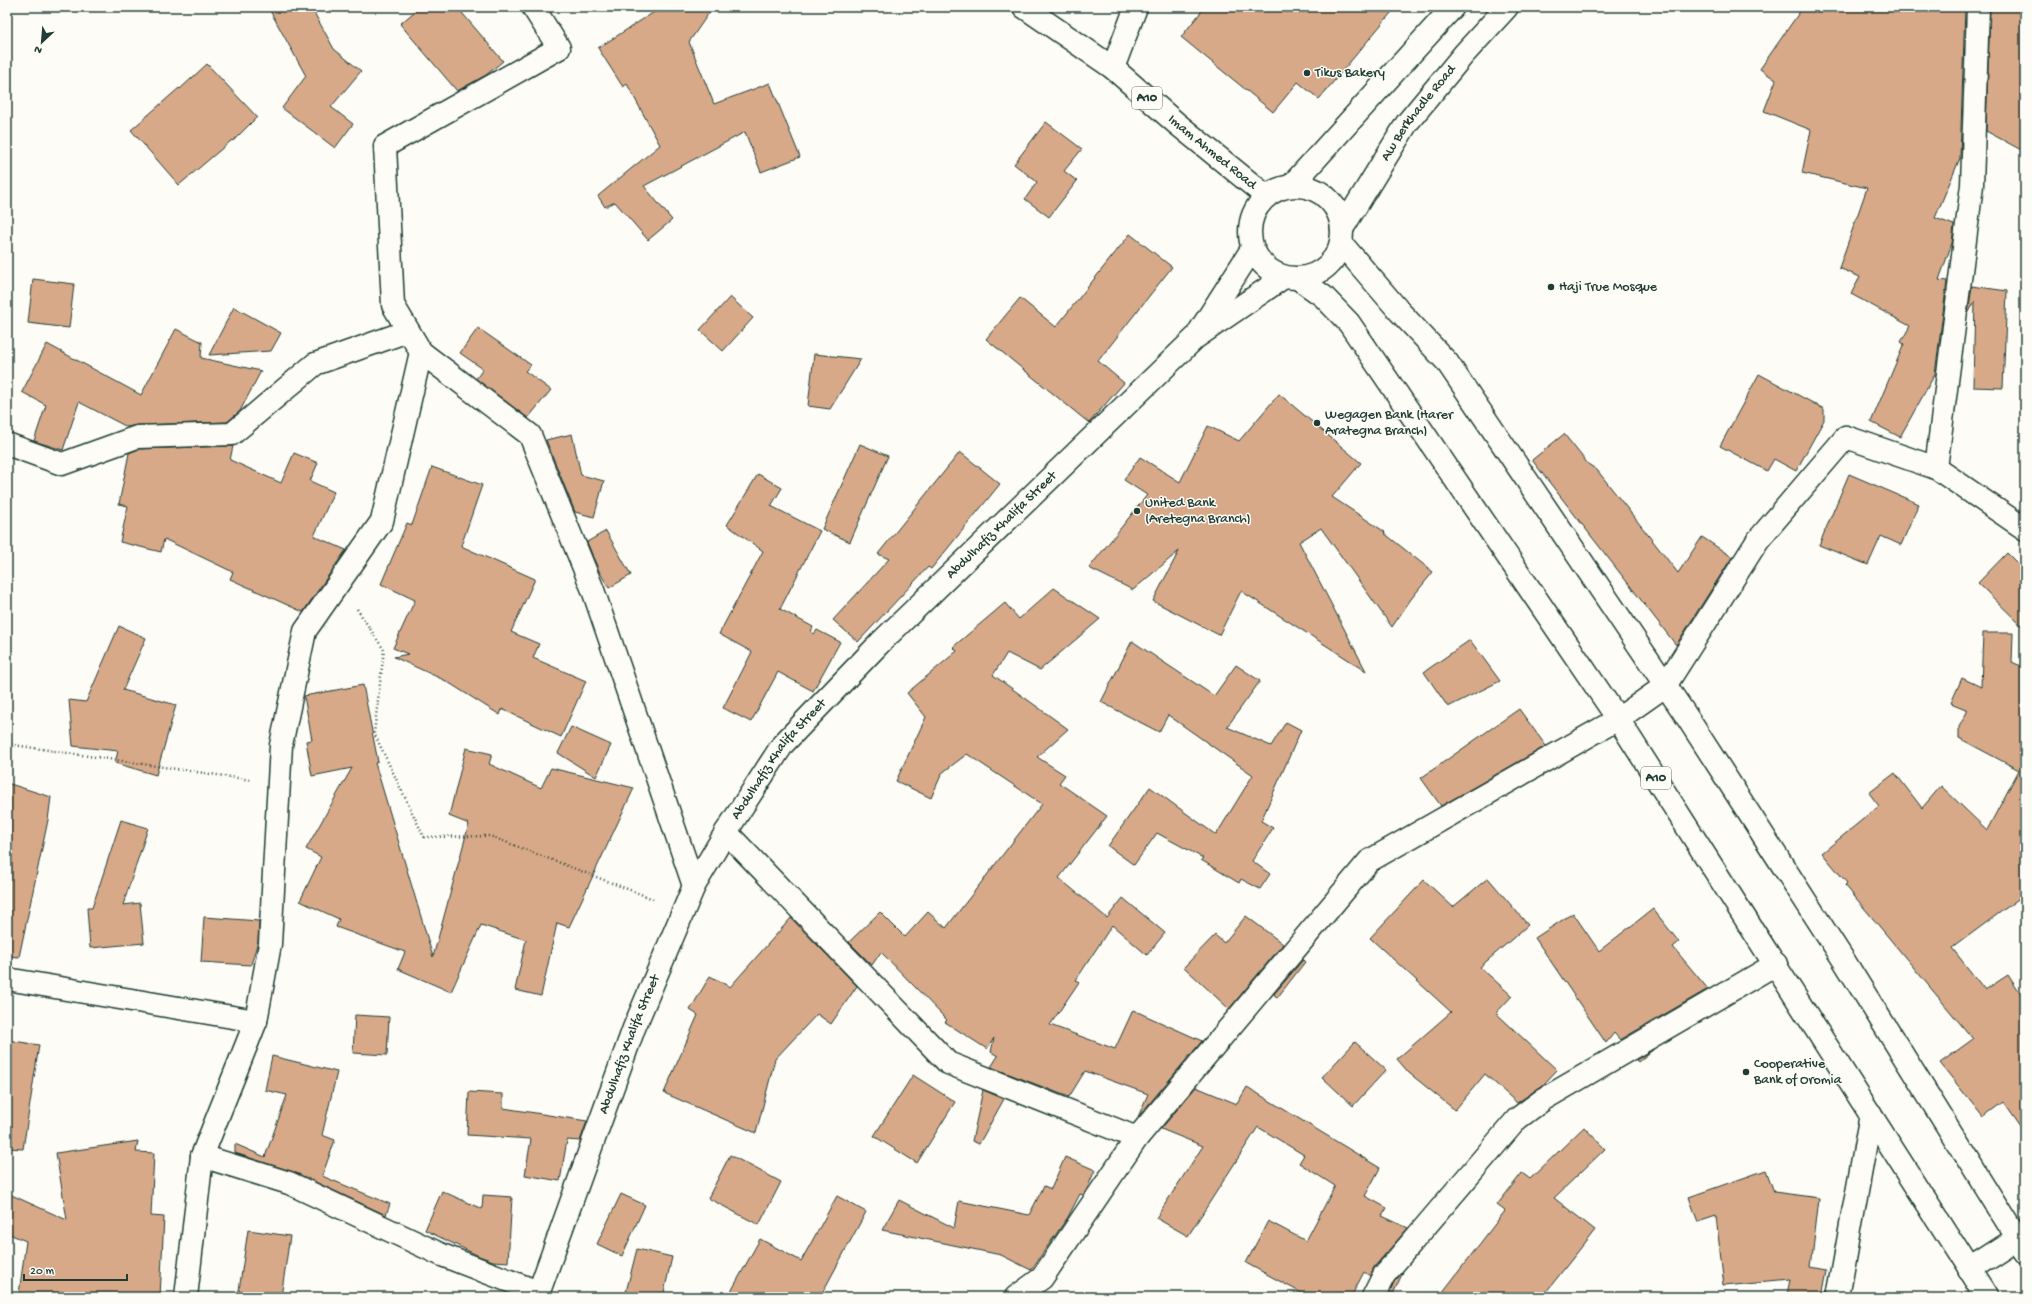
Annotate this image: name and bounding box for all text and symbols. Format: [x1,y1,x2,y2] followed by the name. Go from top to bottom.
[22,22,62,62] north arrow
[33,42,44,56] text: N
[1377,60,1461,164] street label: Aw Berkhadle Road
[1314,65,1385,82] place label: Tikus Bakery
[1302,68,1312,78] marker: Tikus Bakery
[1132,87,1162,109] road number: A10
[1164,111,1261,195] street label: Imam Ahmed Road
[1559,279,1658,296] place label: Haji True Mosque
[1546,282,1556,292] marker: Haji True Mosque
[1325,407,1454,440] place label: Wegagen Bank (Harer Arategna Branch)
[1312,418,1322,428] marker: Wegagen Bank (Harer Arategna Branch)
[943,467,1061,583] street label: Abdulhafiz Khalifa Street
[1145,495,1251,528] place label: United Bank (Aretegna Branch)
[1132,506,1142,516] marker: United Bank (Aretegna Branch)
[728,695,831,823] street label: Abdulhafiz Khalifa Street
[1641,767,1671,789] road number: A10
[595,971,664,1116] street label: Abdulhafiz Khalifa Street
[1753,1056,1843,1089] place label: Cooperative Bank of Oromia
[1741,1067,1751,1077] marker: Cooperative Bank of Oromia
[24,1256,127,1282] scale bar
[30,1265,55,1279] text: 20 m

